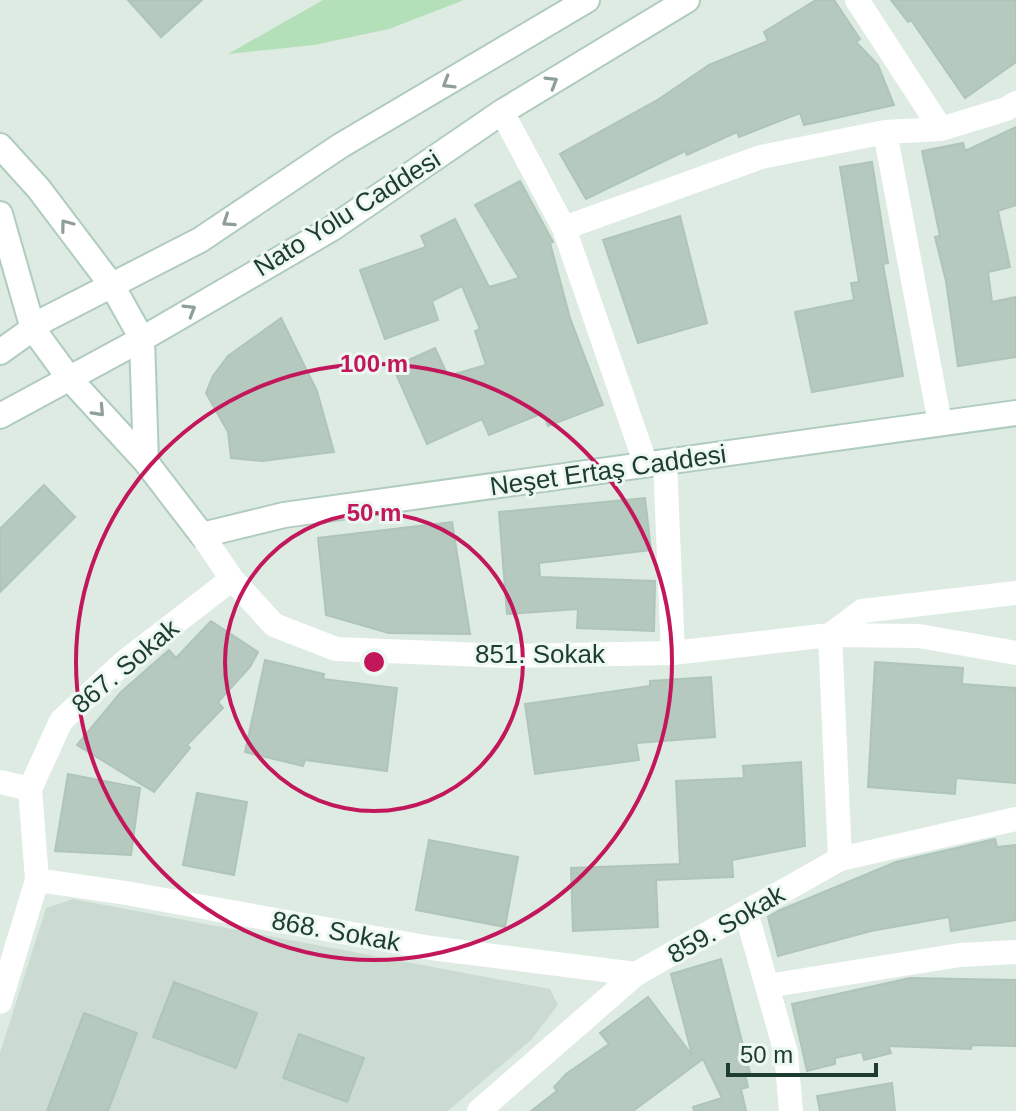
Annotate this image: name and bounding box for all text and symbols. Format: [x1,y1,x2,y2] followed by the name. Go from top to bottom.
[442,73,457,88] one-way arrow
[543,76,558,92] one-way arrow
[248,144,446,282] street label: Nato Yolu Caddesi
[222,211,236,226] one-way arrow
[61,219,75,234] one-way arrow
[181,304,196,320] one-way arrow
[340,350,408,377] text: 100 m
[90,402,104,416] one-way arrow
[488,439,728,501] street label: Neşet Ertaş Caddesi
[347,499,401,526] text: 50 m
[66,612,185,719] street label: 867. Sokak
[475,639,606,669] street label: 851. Sokak
[360,648,388,676] centre of rings
[662,878,791,970] street label: 859. Sokak
[269,905,404,957] street label: 868. Sokak
[728,1027,876,1077] scale bar
[740,1041,793,1068] text: 50 m

